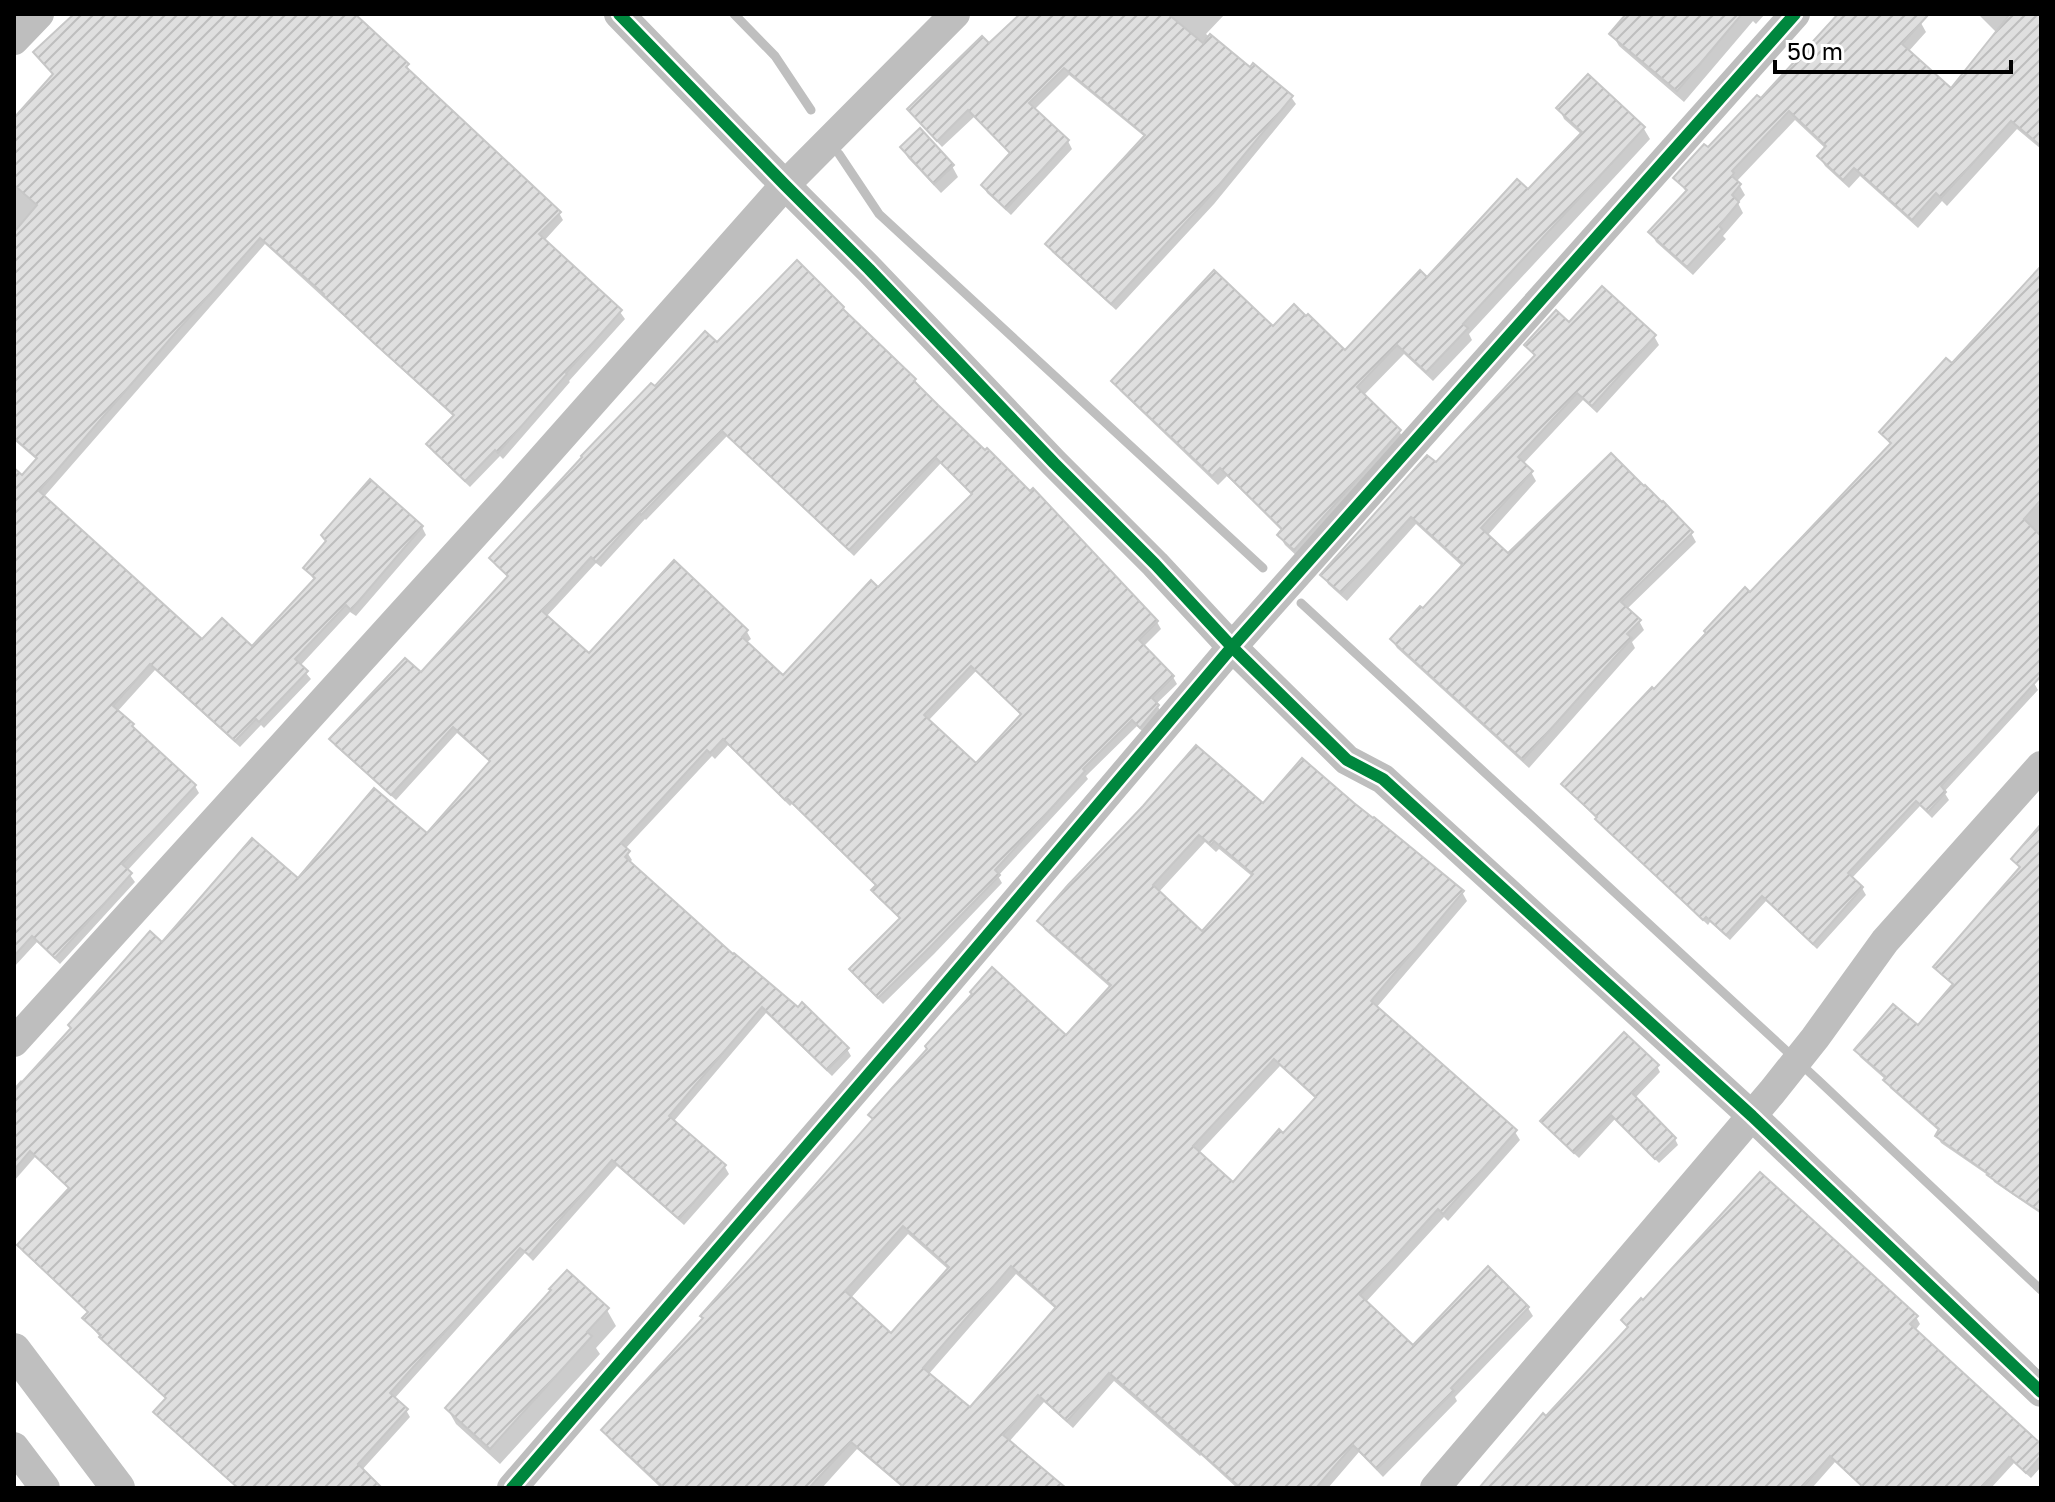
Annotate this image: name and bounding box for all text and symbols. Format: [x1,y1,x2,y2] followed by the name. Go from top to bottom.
[1775,24,2011,74] scale bar
[1787,36,1843,65] text: 50 m

